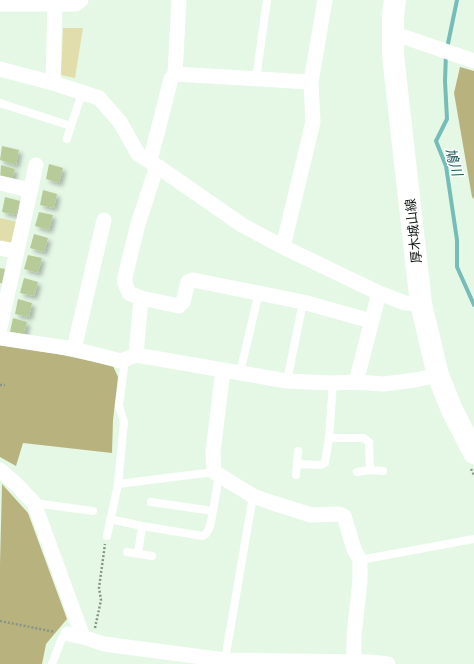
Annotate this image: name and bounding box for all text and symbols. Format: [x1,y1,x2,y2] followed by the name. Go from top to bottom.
[442,146,466,180] water label: 鳩川
[403,198,423,264] street label: 厚木城山線

